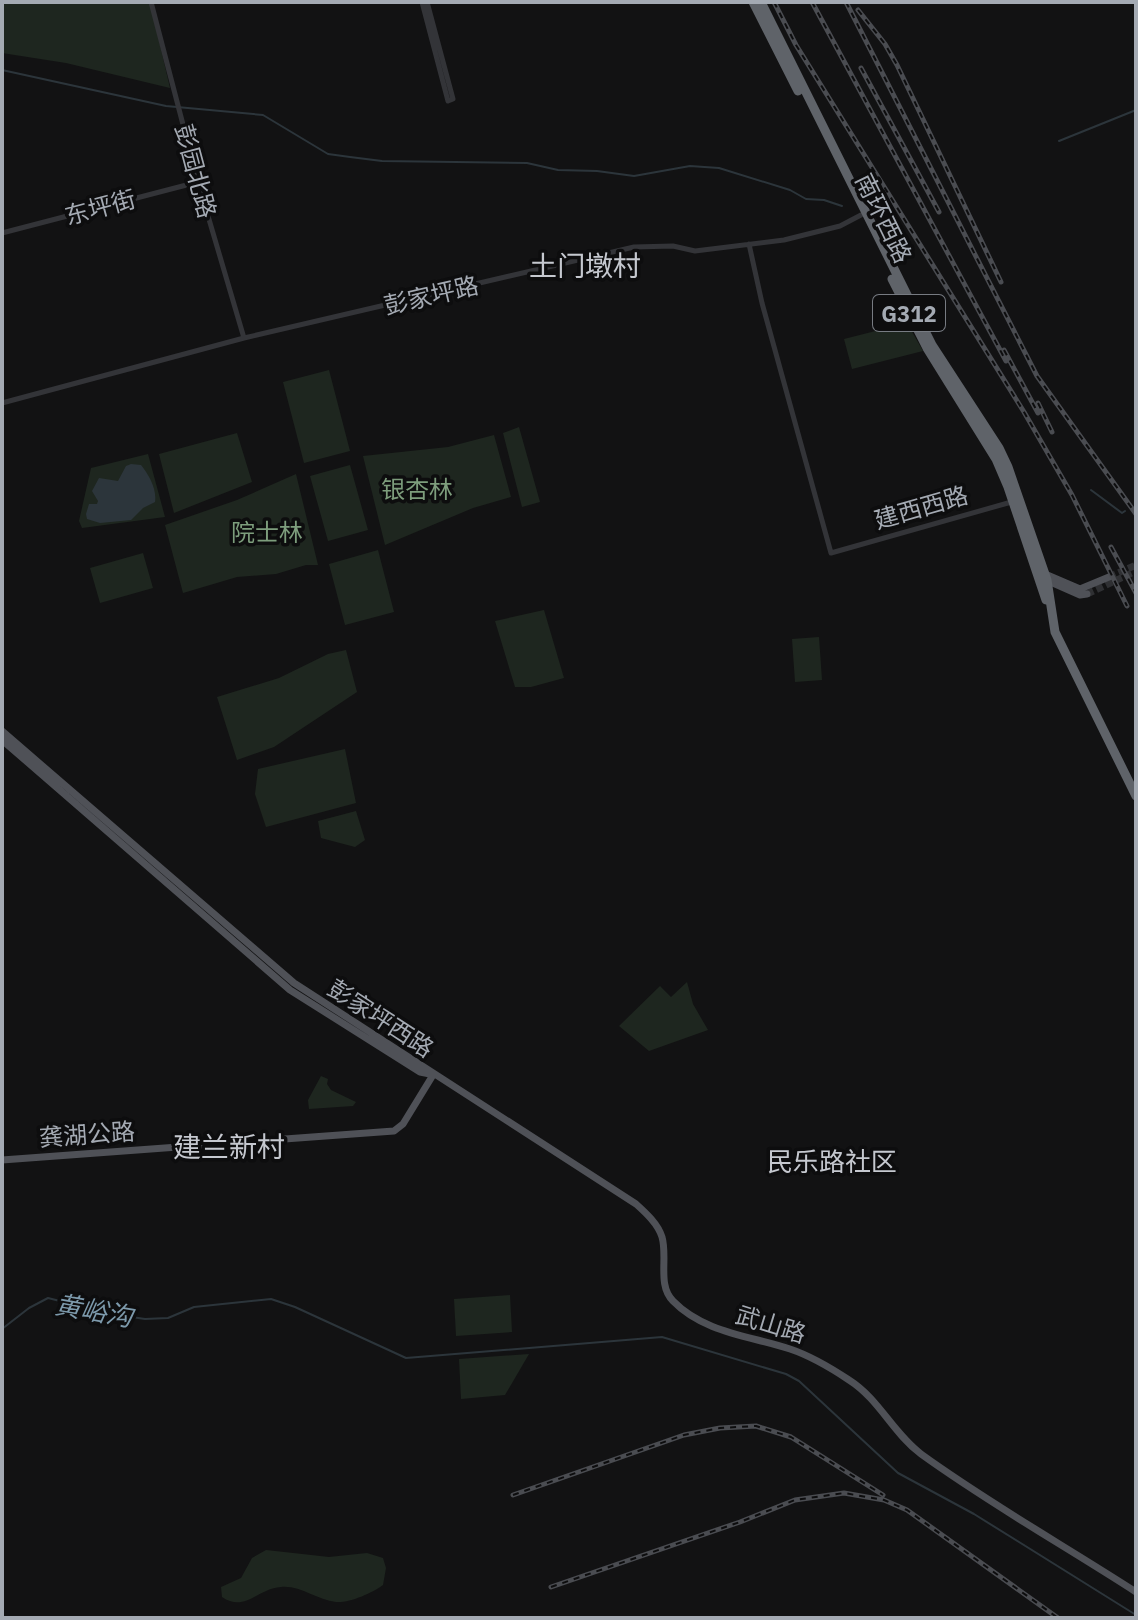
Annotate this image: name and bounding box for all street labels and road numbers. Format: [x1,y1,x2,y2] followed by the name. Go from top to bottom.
[168,120,224,222] street label: 彭园北路
[849,168,919,268] street label: 南环西路
[61,182,139,232] street label: 东坪街
[381,269,481,321] street label: 彭家坪路
[873,295,945,331] road number: G312
[870,478,972,536] street label: 建西西路
[322,972,440,1064] street label: 彭家坪西路
[38,1115,136,1153] street label: 龚湖公路
[732,1298,810,1350] street label: 武山路

